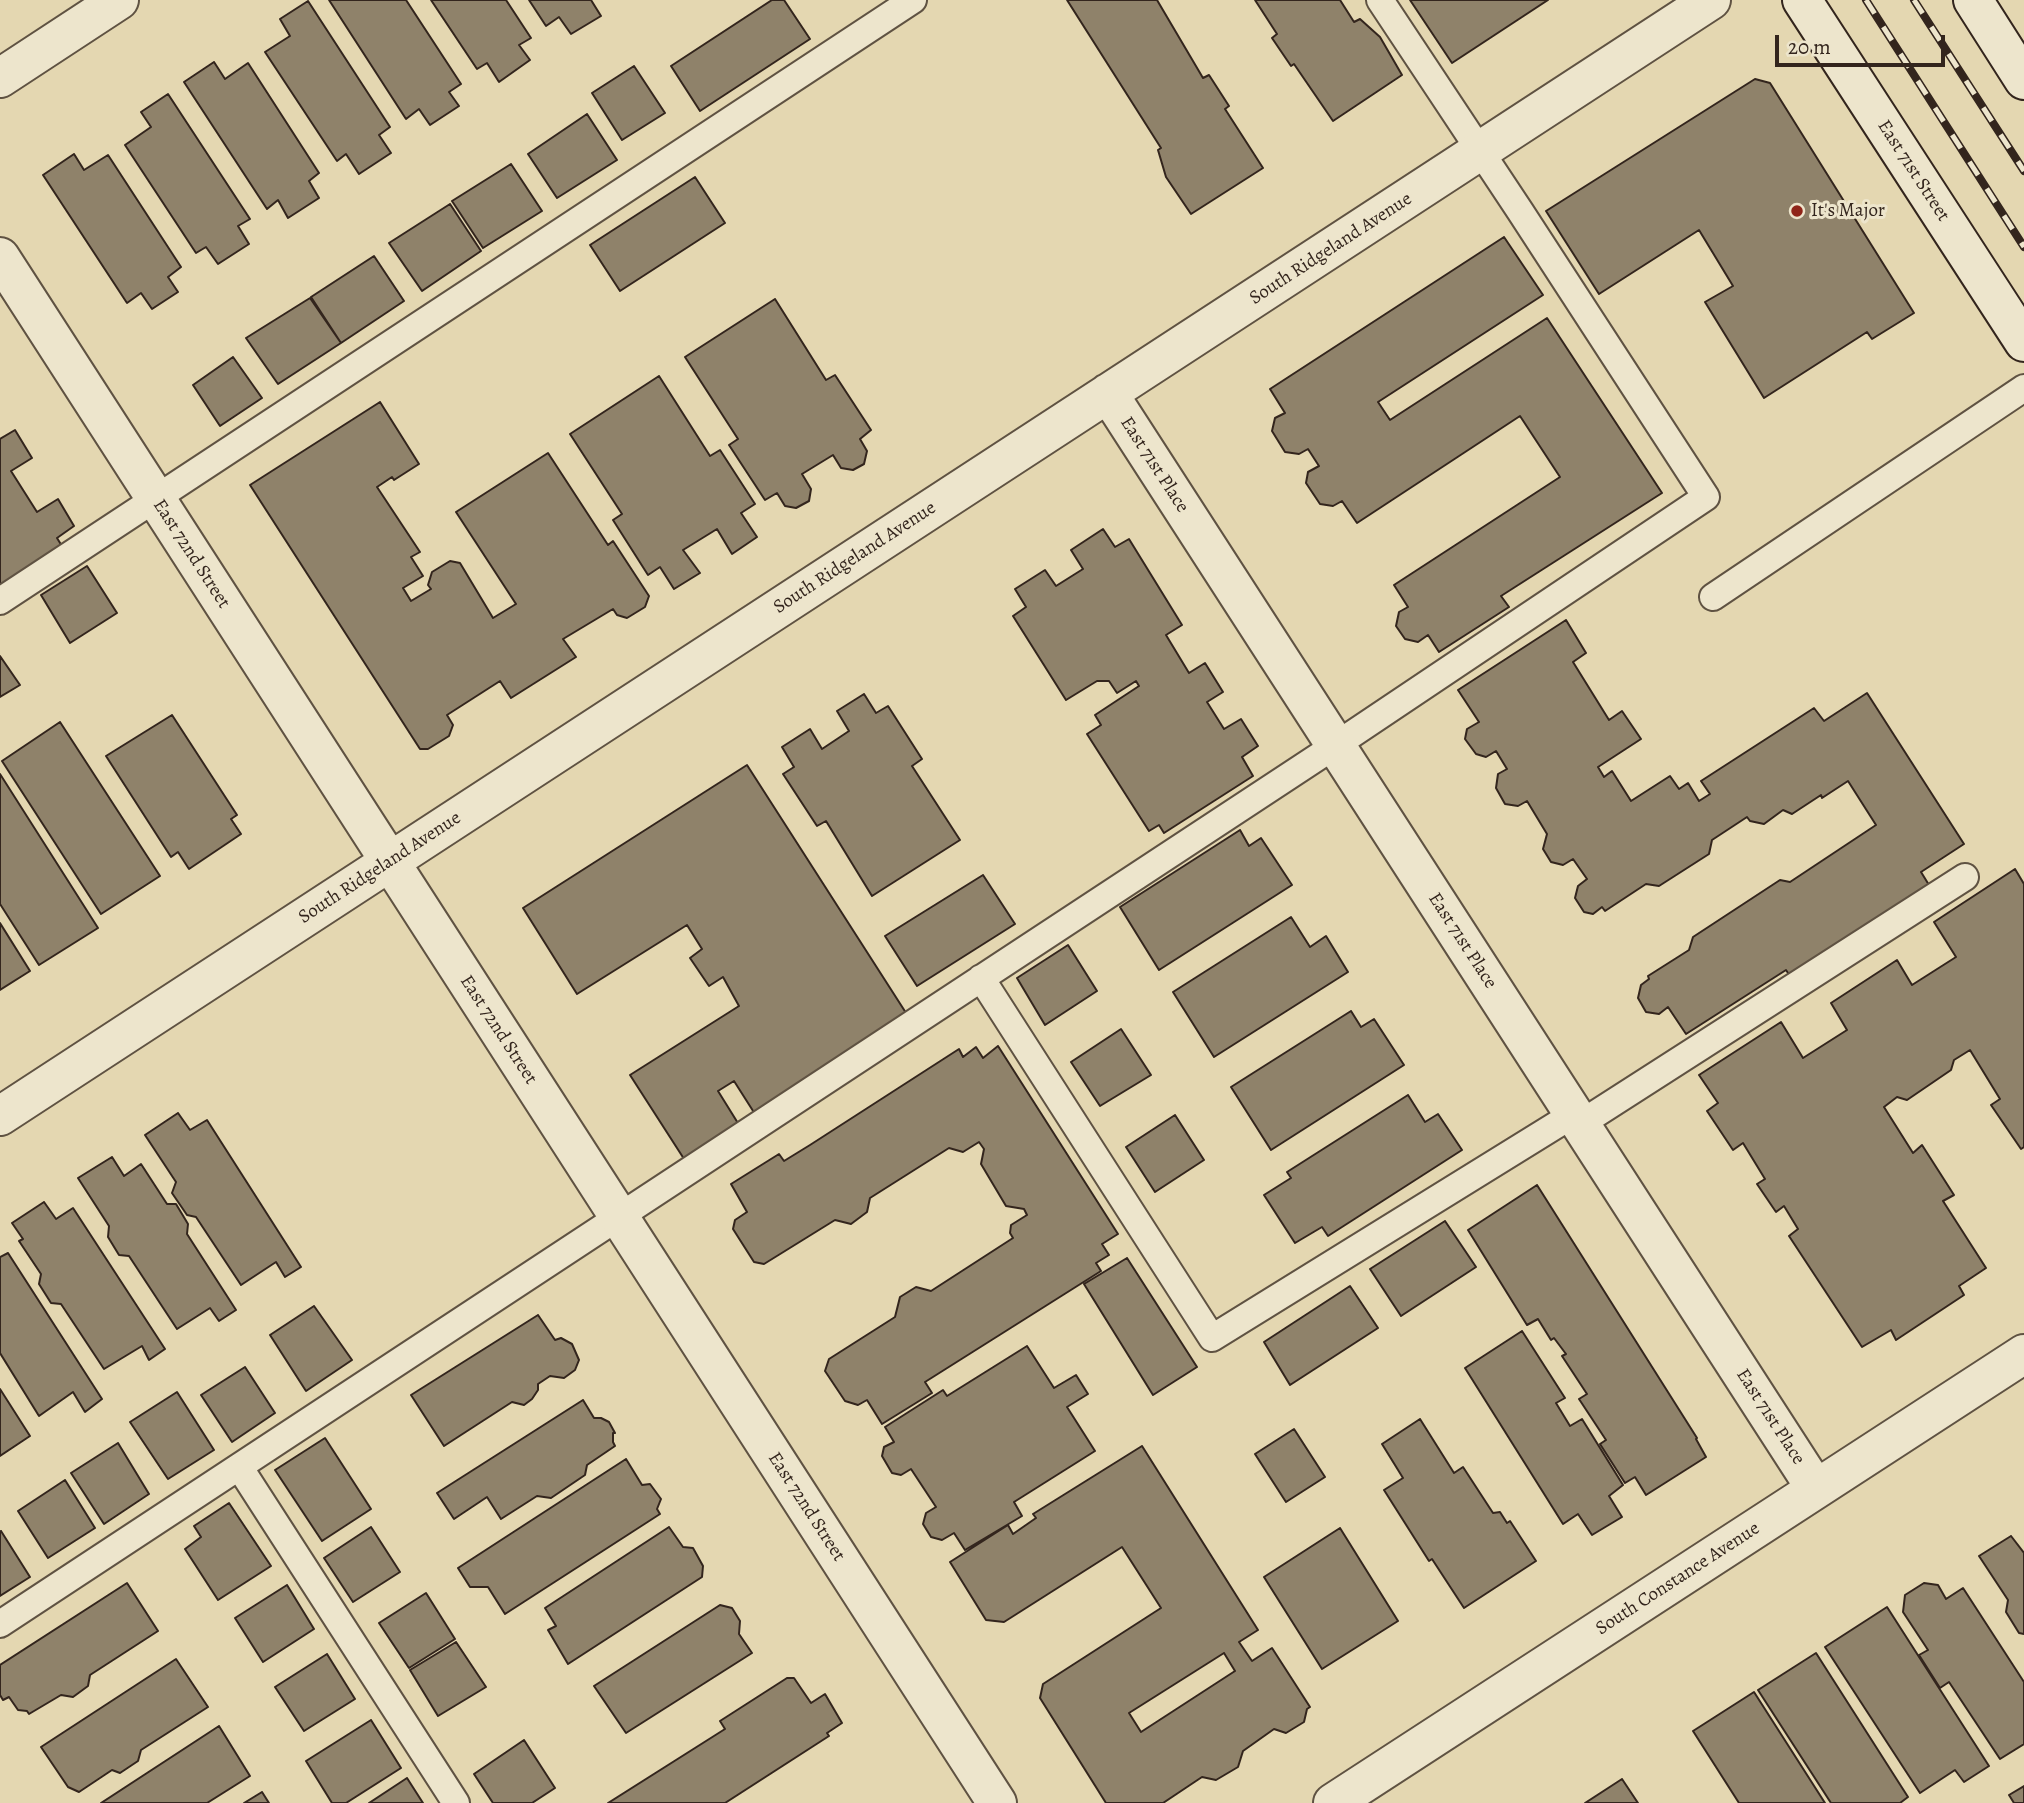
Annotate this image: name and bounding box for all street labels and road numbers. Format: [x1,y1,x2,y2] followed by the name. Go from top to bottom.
[1872,116,1954,226] street label: East 71st Street
[1246,188,1416,310] street label: South Ridgeland Avenue
[1115,413,1193,517] street label: East 71st Place
[147,495,235,613] street label: East 72nd Street
[770,497,940,619] street label: South Ridgeland Avenue
[295,807,465,929] street label: South Ridgeland Avenue
[1423,889,1501,993] street label: East 71st Place
[454,971,542,1089] street label: East 72nd Street
[1731,1365,1809,1469] street label: East 71st Place
[762,1448,850,1566] street label: East 72nd Street
[1592,1517,1764,1641] street label: South Constance Avenue

